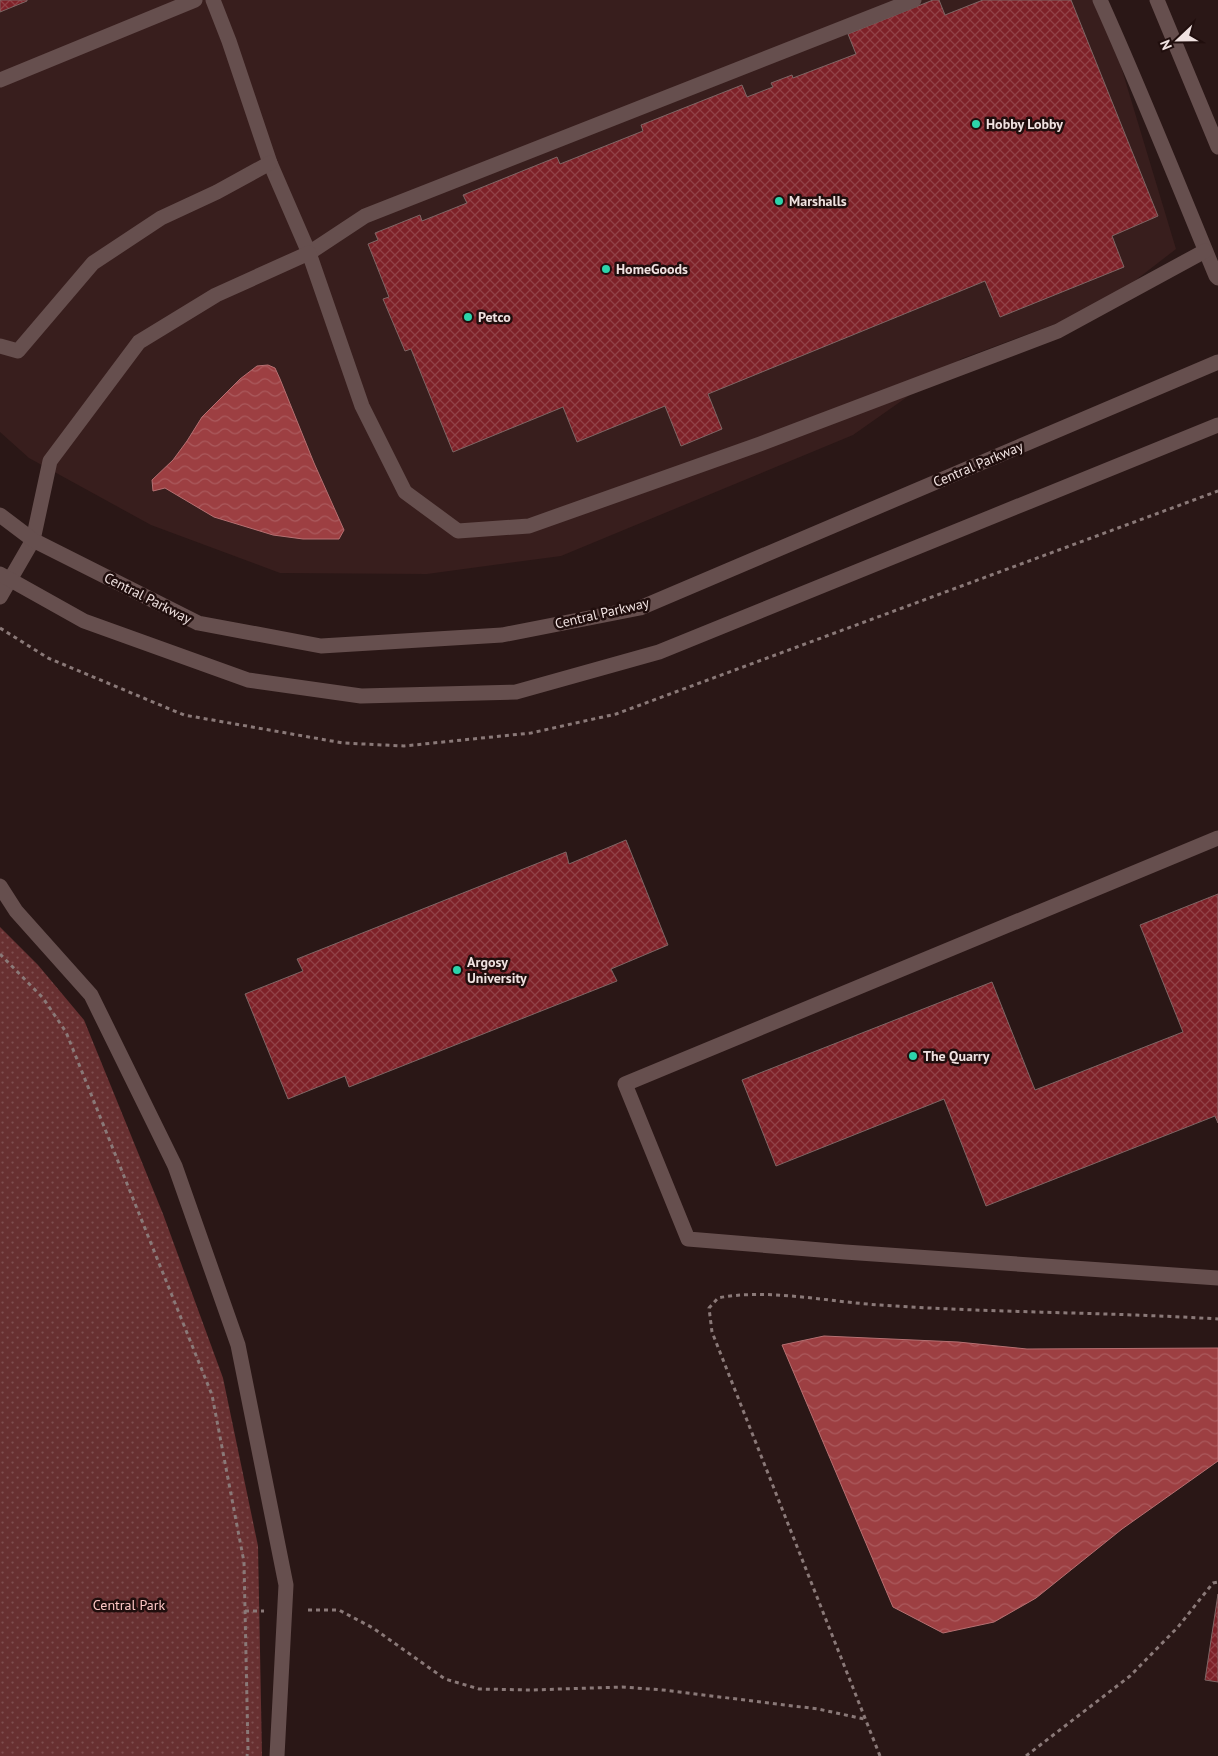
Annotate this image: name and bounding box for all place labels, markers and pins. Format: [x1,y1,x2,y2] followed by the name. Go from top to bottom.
[986,115,1063,133] place label: Hobby Lobby
[970,118,982,130] marker: Hobby Lobby
[789,192,847,210] place label: Marshalls
[773,195,785,207] marker: Marshalls
[616,260,688,278] place label: HomeGoods
[600,263,612,275] marker: HomeGoods
[478,308,511,326] place label: Petco
[462,311,474,323] marker: Petco
[467,953,527,987] place label: Argosy University
[451,964,463,976] marker: Argosy University
[923,1047,990,1065] place label: The Quarry
[907,1050,919,1062] marker: The Quarry

